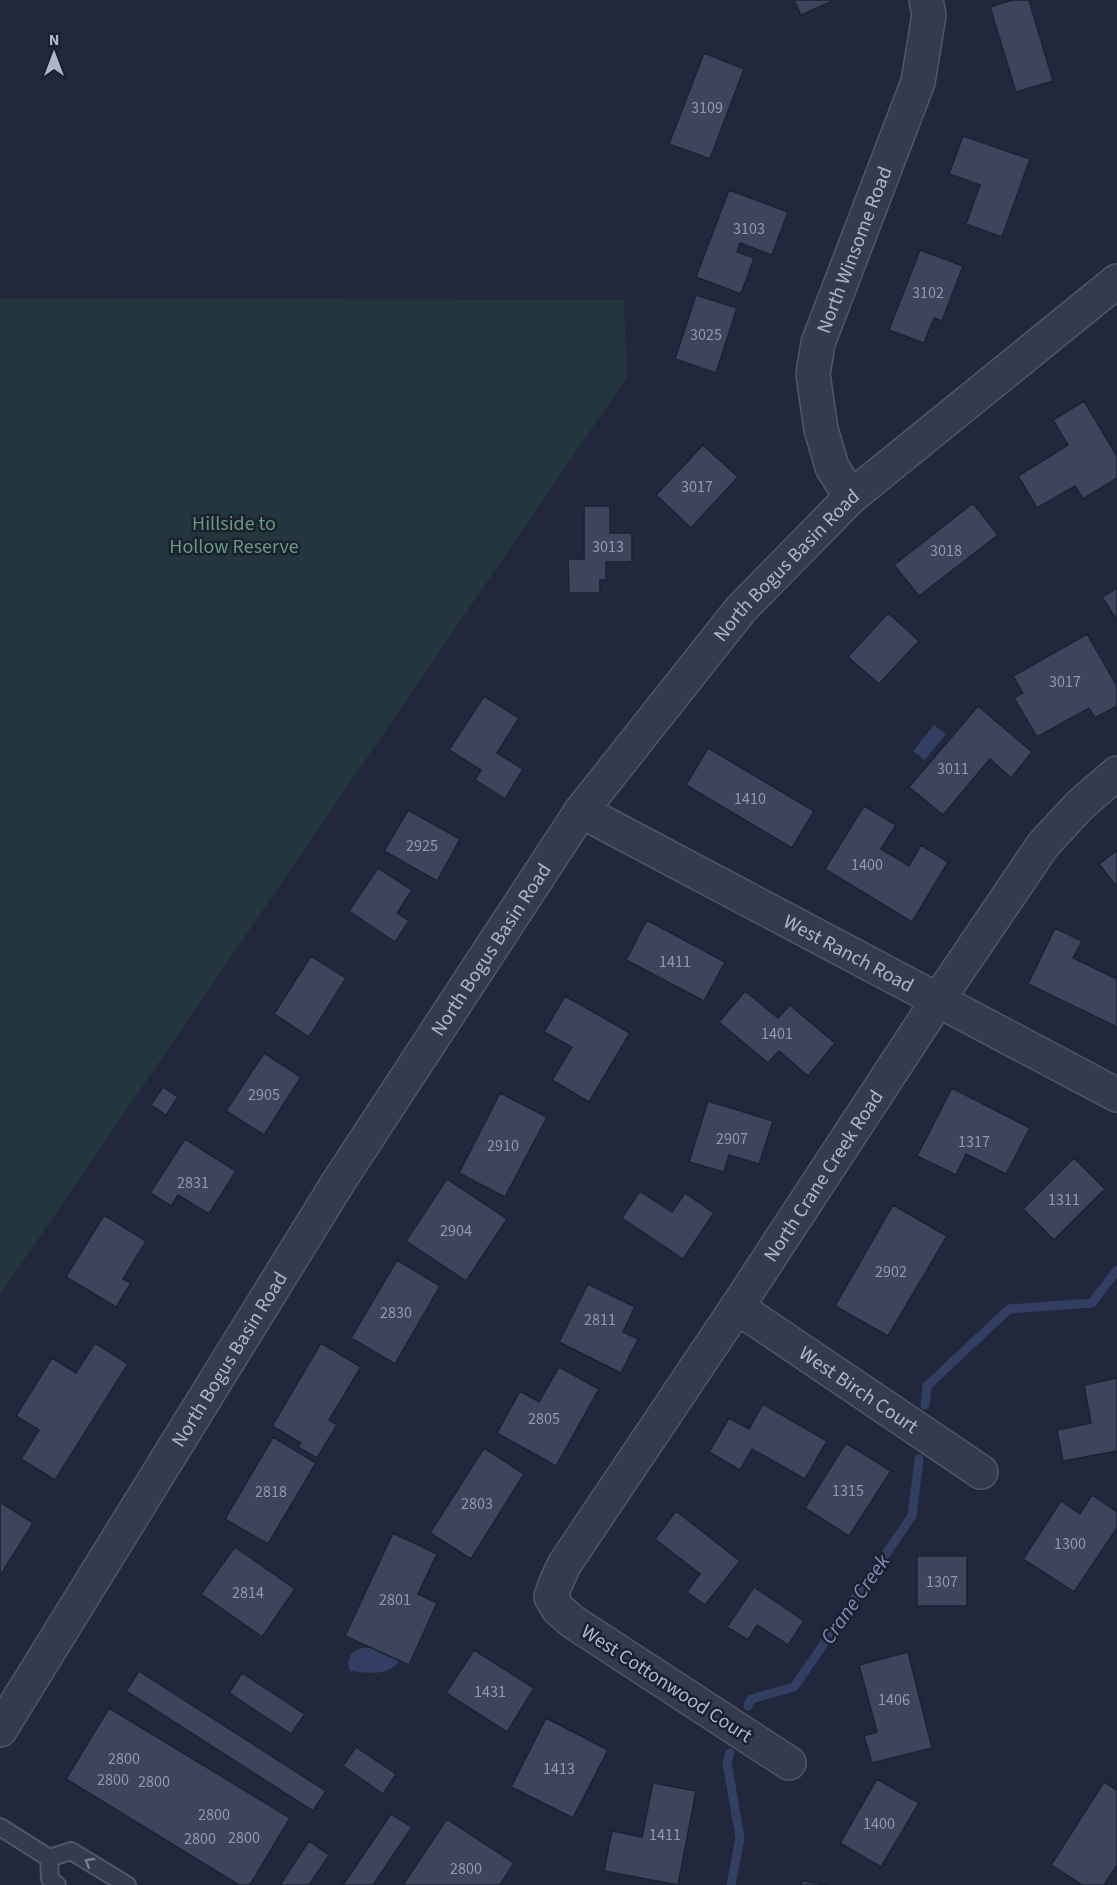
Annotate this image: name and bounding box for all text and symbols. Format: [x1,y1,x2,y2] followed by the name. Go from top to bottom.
[24,24,84,84] north arrow
[49,29,59,51] text: N
[691,97,723,119] house number: 3109
[810,162,899,338] street label: North Winsome Road
[733,218,765,240] house number: 3103
[912,282,944,304] house number: 3102
[690,324,722,346] house number: 3025
[681,476,713,498] house number: 3017
[707,483,866,648] street label: North Bogus Basin Road
[169,510,299,561] park label: Hillside to Hollow Reserve
[592,536,624,558] house number: 3013
[930,540,962,562] house number: 3018
[1049,671,1081,693] house number: 3017
[937,758,969,780] house number: 3011
[734,788,766,810] house number: 1410
[406,835,438,857] house number: 2925
[851,854,883,876] house number: 1400
[424,858,558,1042] street label: North Bogus Basin Road
[778,908,918,1000] street label: West Ranch Road
[659,951,691,973] house number: 1411
[761,1023,793,1045] house number: 1401
[248,1084,280,1106] house number: 2905
[757,1085,890,1268] street label: North Crane Creek Road
[716,1128,748,1150] house number: 2907
[958,1131,990,1153] house number: 1317
[487,1135,519,1157] house number: 2910
[177,1172,209,1194] house number: 2831
[1048,1189,1080,1211] house number: 1311
[440,1220,472,1242] house number: 2904
[875,1261,907,1283] house number: 2902
[165,1266,295,1453] street label: North Bogus Basin Road
[380,1302,412,1324] house number: 2830
[584,1309,616,1331] house number: 2811
[793,1340,924,1441] street label: West Birch Court
[528,1408,560,1430] house number: 2805
[832,1480,864,1502] house number: 1315
[255,1481,287,1503] house number: 2818
[461,1493,493,1515] house number: 2803
[1054,1533,1086,1555] house number: 1300
[813,1547,898,1650] water label: Crane Creek
[926,1571,958,1593] house number: 1307
[232,1582,264,1604] house number: 2814
[379,1589,411,1611] house number: 2801
[575,1618,758,1750] street label: West Cottonwood Court
[474,1681,506,1703] house number: 1431
[878,1689,910,1711] house number: 1406
[108,1748,140,1770] house number: 2800
[543,1758,575,1780] house number: 1413
[97,1769,129,1791] house number: 2800
[138,1771,170,1793] house number: 2800
[198,1804,230,1826] house number: 2800
[863,1813,895,1835] house number: 1400
[649,1824,681,1846] house number: 1411
[228,1827,260,1849] house number: 2800
[184,1828,216,1850] house number: 2800
[85,1858,95,1870] one-way arrow
[450,1858,482,1880] house number: 2800

